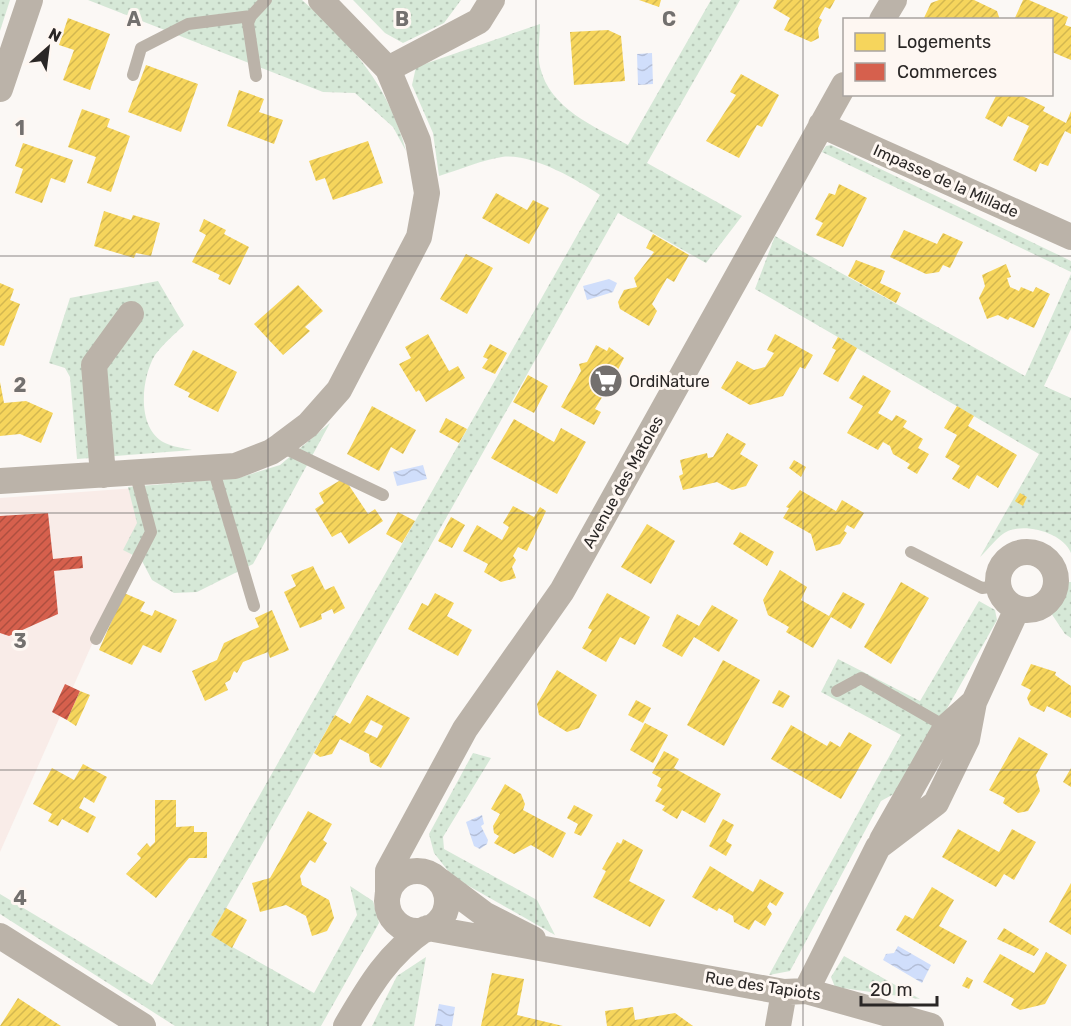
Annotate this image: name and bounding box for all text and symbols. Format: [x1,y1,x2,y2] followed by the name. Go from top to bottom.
[127,7,142,31] text: A
[395,7,409,31] text: B
[662,7,676,31] text: C
[18,18,78,78] north arrow
[843,18,1053,96] legend
[45,24,64,46] text: N
[897,31,991,53] text: Logements
[897,61,997,83] text: Commerces
[15,116,25,140] text: 1
[870,140,1022,222] street label: Impasse de la Millade
[588,363,624,399] supermarket icon: OrdiNature
[629,372,710,391] place label: OrdiNature
[14,373,27,397] text: 2
[579,412,667,552] street label: Avenue des Matoles
[13,629,27,653] text: 3
[13,886,27,910] text: 4
[704,967,822,1005] street label: Rue des Tapiots
[861,969,938,1007] scale bar
[870,979,912,1001] text: 20 m

